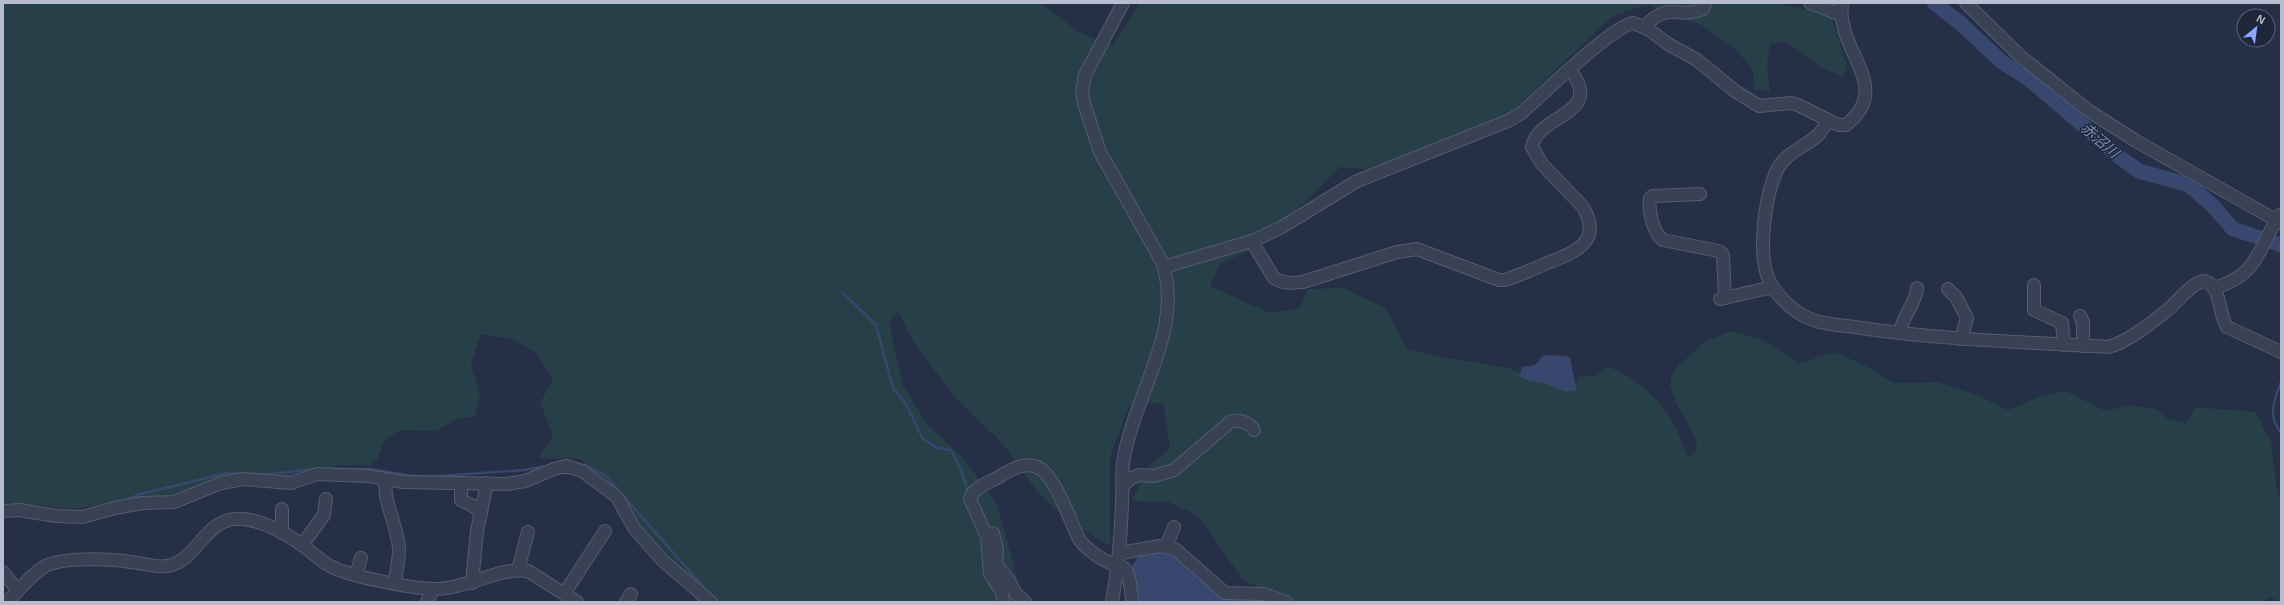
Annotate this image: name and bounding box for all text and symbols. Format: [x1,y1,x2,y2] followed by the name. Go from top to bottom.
[2236,8,2276,48] north arrow
[2254,12,2267,26] text: N
[2077,119,2124,162] water label: 赤沼川

